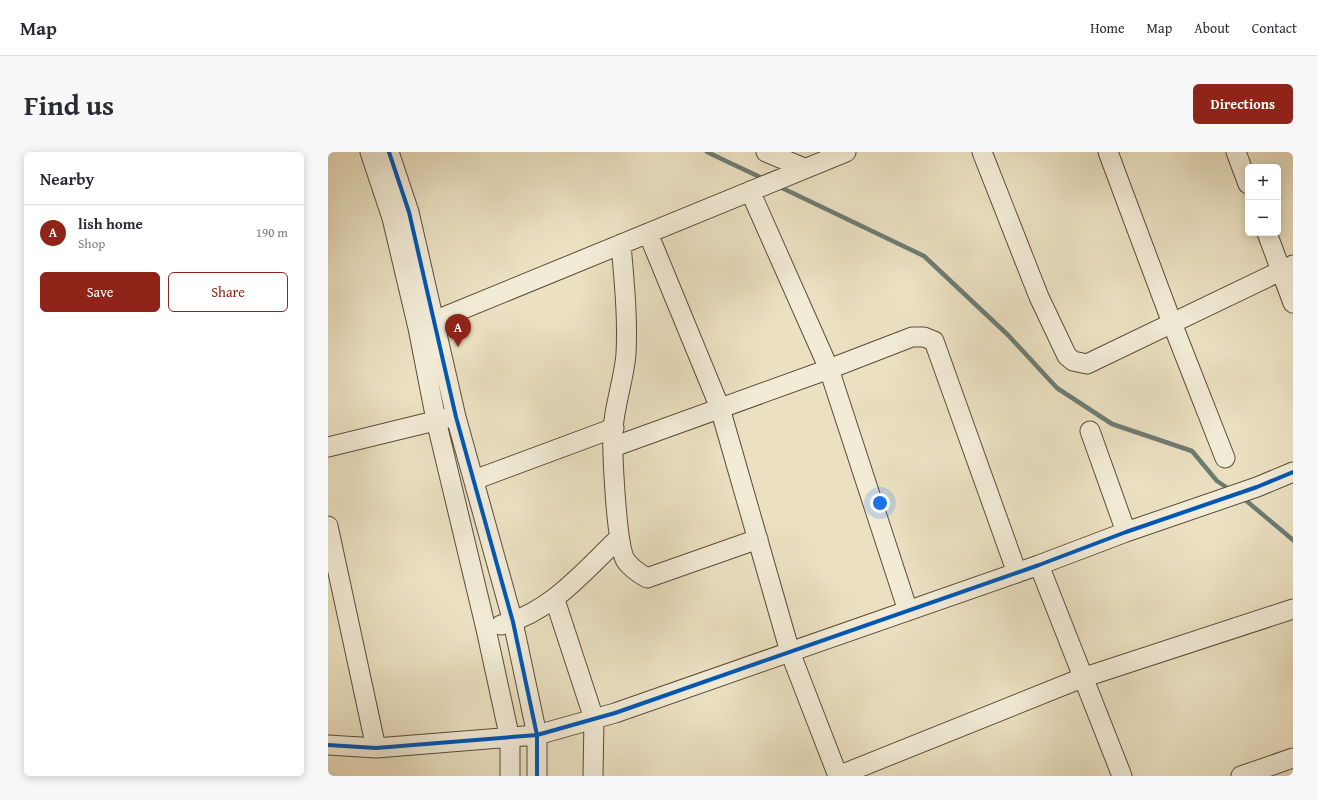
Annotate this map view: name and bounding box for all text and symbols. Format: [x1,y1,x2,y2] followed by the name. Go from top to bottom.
[20,14,57,42] text: Map
[1090,18,1125,38] text: Home
[1147,18,1172,38] text: Map
[1194,18,1230,38] text: About
[1252,18,1297,38] text: Contact
[24,84,114,125] text: Find us
[1193,84,1293,124] button: Directions
[1245,164,1281,236] map controls
[1245,164,1281,200] button: +
[40,166,94,191] text: Nearby
[1245,200,1281,236] button: −
[78,213,143,234] text: lish home
[49,223,57,242] text: A
[256,223,288,242] text: 190 m
[78,234,105,253] text: Shop
[40,272,160,312] button: Save
[168,272,288,312] button: Share
[445,314,471,347] pin: A
[870,493,890,513] your location

